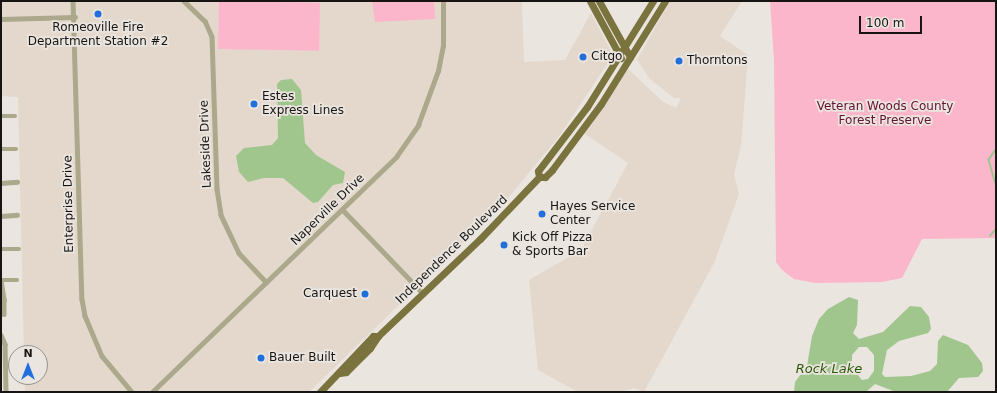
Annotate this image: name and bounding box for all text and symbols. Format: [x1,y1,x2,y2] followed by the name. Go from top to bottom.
[861,8,924,34] scale bar
[93,9,103,19] marker: Romeoville Fire Department Station #2
[866,16,904,30] text: 100 m
[28,21,168,49] place label: Romeoville Fire Department Station #2
[591,50,622,64] place label: Citgo
[578,52,588,62] marker: Citgo
[687,54,748,68] place label: Thorntons
[674,56,684,66] marker: Thorntons
[262,90,344,118] place label: Estes Express Lines
[249,99,259,109] marker: Estes Express Lines
[197,100,215,188] street label: Lakeside Drive
[817,100,953,128] park label: Veteran Woods County Forest Preserve
[61,155,77,253] street label: Enterprise Drive
[288,171,368,249] street label: Naperville Drive
[393,193,511,307] street label: Independence Boulevard
[550,200,635,228] place label: Hayes Service Center
[537,209,547,219] marker: Hayes Service Center
[512,231,592,259] place label: Kick Off Pizza & Sports Bar
[499,240,509,250] marker: Kick Off Pizza & Sports Bar
[303,287,357,301] place label: Carquest
[360,289,370,299] marker: Carquest
[8,345,48,385] north arrow
[23,347,33,360] text: N
[269,351,336,365] place label: Bauer Built
[256,353,266,363] marker: Bauer Built
[796,361,862,377] water label: Rock Lake

